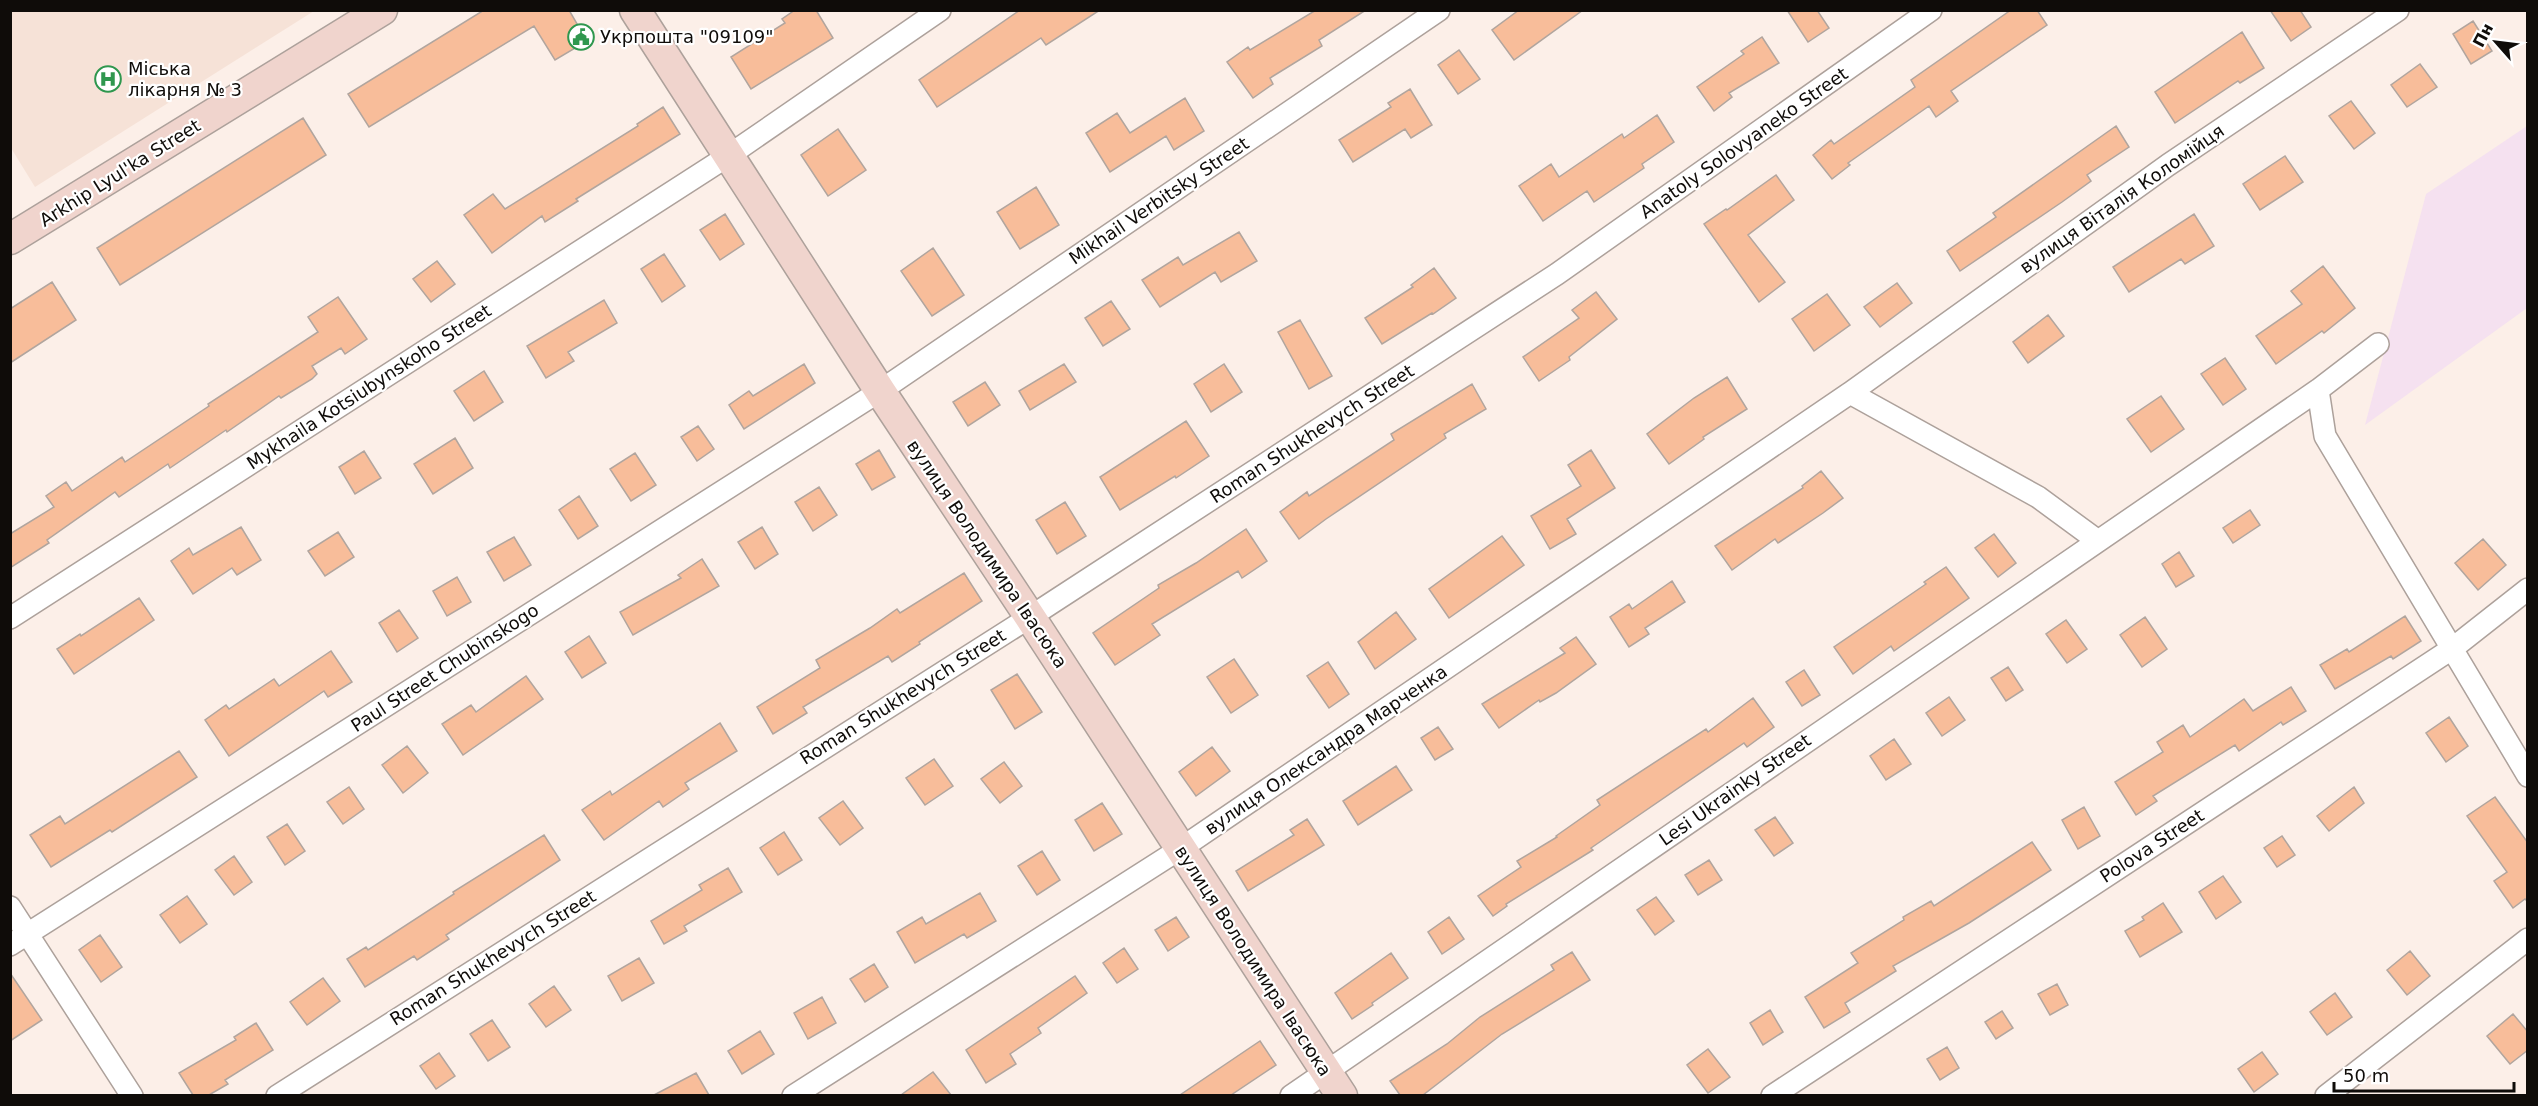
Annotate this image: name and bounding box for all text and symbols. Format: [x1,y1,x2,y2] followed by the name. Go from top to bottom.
[2466,12,2526,72] north arrow
[2469,20,2497,50] text: Пн
[566,22,596,52] public building icon: Укрпошта "09109"
[600,26,774,47] place label: Укрпошта "09109"
[128,58,242,100] place label: Міська лікарня № 3
[1636,63,1852,223] street label: Anatoly Solovyaneko Street
[93,64,123,94] hospital icon: Міська лікарня № 3
[35,114,204,231] street label: Arkhip Lyul'ka Street
[2015,120,2228,277] street label: вулиця Віталія Коломійця
[1065,133,1253,269] street label: Mikhail Verbitsky Street
[243,300,495,474] street label: Mykhaila Kotsiubynskoho Street
[1206,360,1417,507] street label: Roman Shukhevych Street
[903,436,1072,672] street label: вулиця Володимира Івасюка
[347,599,542,736] street label: Paul Street Chubinskogo
[796,624,1009,769] street label: Roman Shukhevych Street
[1201,660,1451,839] street label: вулиця Олександра Марченка
[1655,729,1815,850] street label: Lesi Ukrainky Street
[2096,804,2207,887] street label: Polova Street
[1171,842,1336,1080] street label: вулиця Володимира Івасюка
[386,885,599,1030] street label: Roman Shukhevych Street
[2334,1055,2514,1093] scale bar
[2343,1065,2389,1086] text: 50 m

